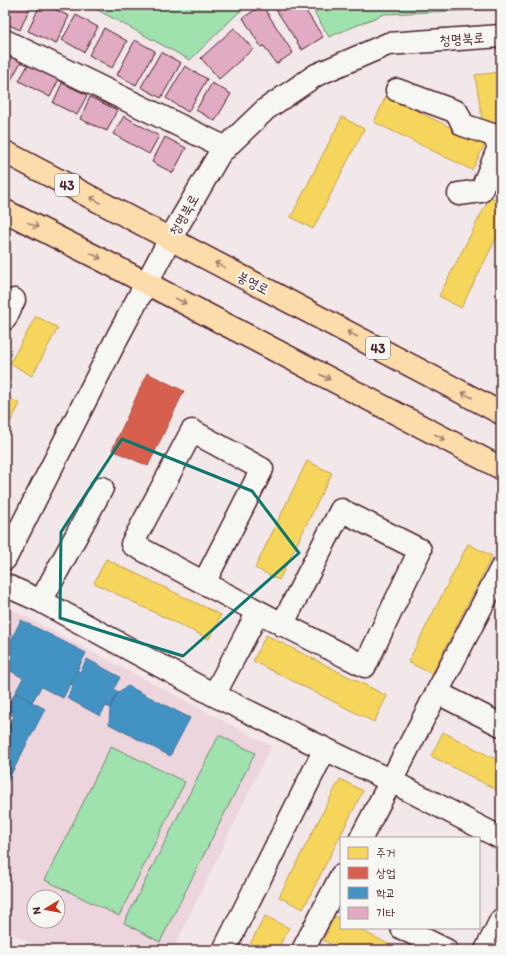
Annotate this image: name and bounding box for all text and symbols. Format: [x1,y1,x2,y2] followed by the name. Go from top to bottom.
[439,29,485,49] street label: 청명북로
[55,174,79,196] road number: 43
[165,191,203,239] street label: 청명북로
[89,195,101,203] one-way arrow
[27,222,39,229] one-way arrow
[90,253,102,261] one-way arrow
[214,261,226,268] one-way arrow
[234,268,272,298] street label: 봉영로
[175,298,187,305] one-way arrow
[346,330,358,337] one-way arrow
[366,337,390,359] road number: 43
[319,373,331,381] one-way arrow
[461,391,473,398] one-way arrow
[434,433,446,441] one-way arrow
[340,837,480,929] legend
[376,846,395,860] text: 주거
[376,866,395,880] text: 상업
[376,886,395,900] text: 학교
[26,889,66,929] north arrow
[30,906,44,915] text: N
[376,906,396,920] text: 기타

